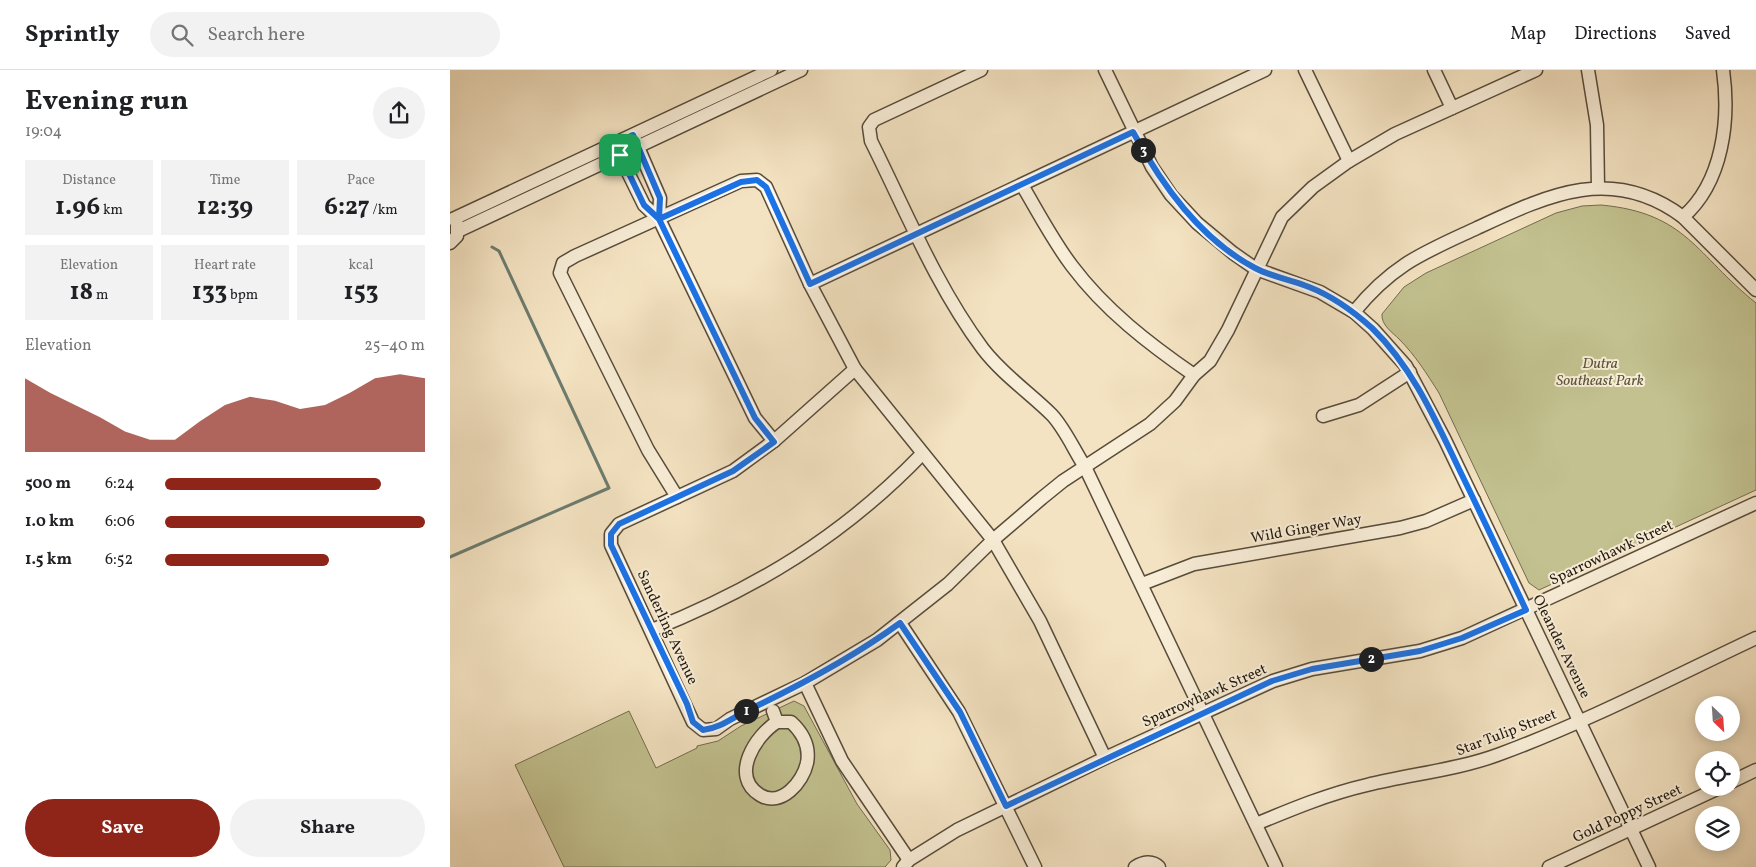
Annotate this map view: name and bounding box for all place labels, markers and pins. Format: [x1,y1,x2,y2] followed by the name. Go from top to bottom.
[599,134,641,176] pin
[1130,138,1156,162] pin: 3
[1358,646,1384,672] pin: 2
[734,698,758,724] pin: 1

